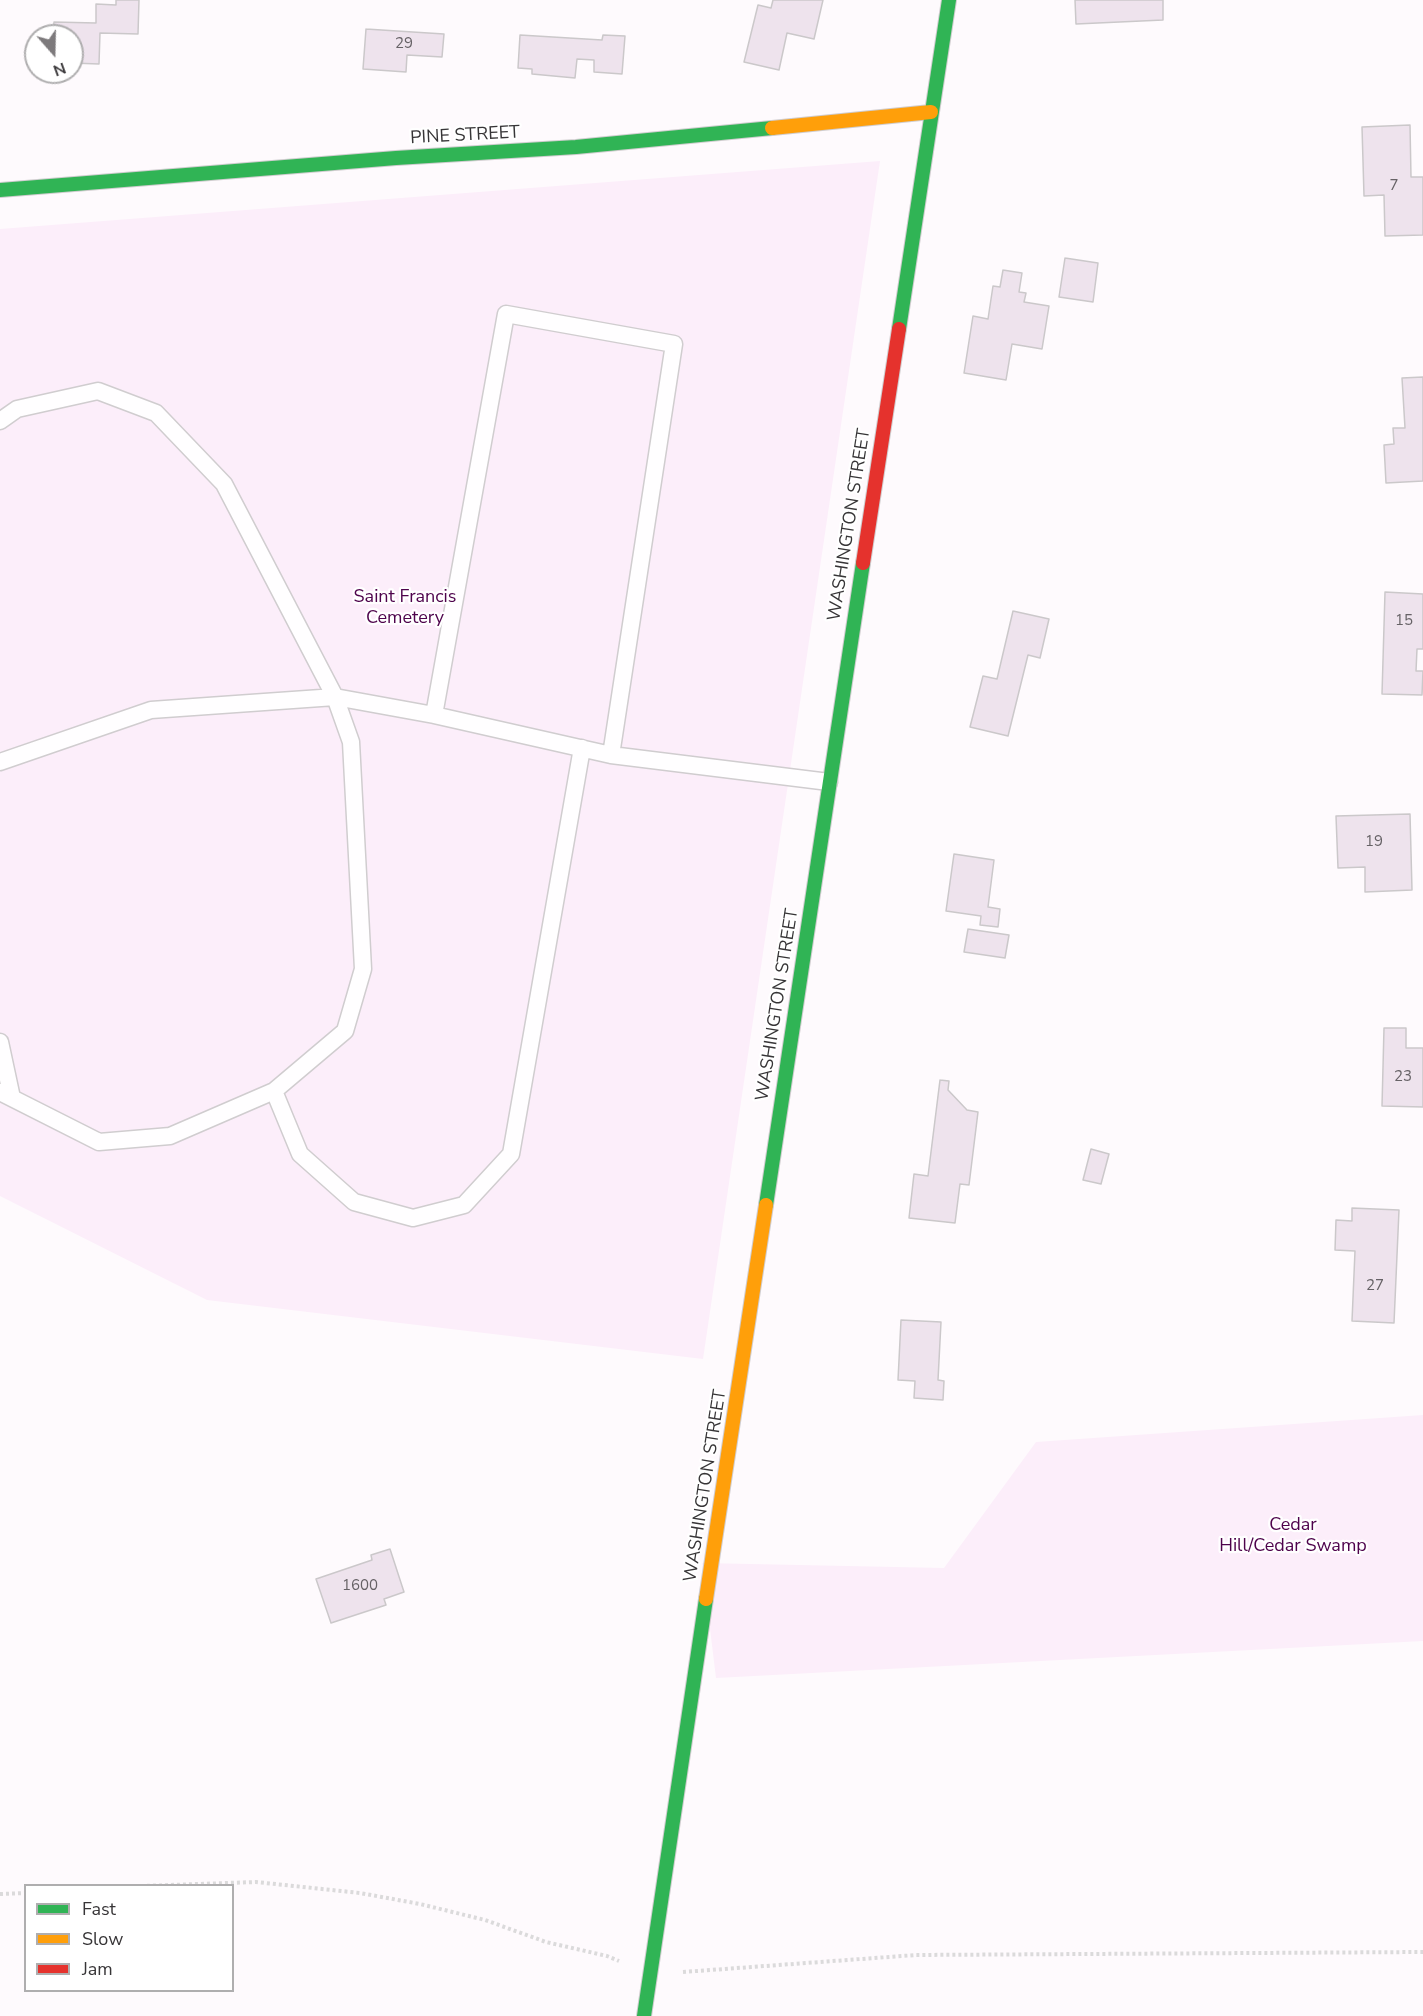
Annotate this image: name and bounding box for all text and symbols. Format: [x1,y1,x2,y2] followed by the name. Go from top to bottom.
[24,24,84,84] north arrow
[395,35,413,53] house number: 29
[50,57,69,81] text: N
[410,122,520,150] street label: PINE STREET
[1390,177,1398,195] house number: 7
[824,427,876,623] street label: WASHINGTON STREET
[354,587,456,630] park label: Saint Francis Cemetery
[1395,612,1413,630] house number: 15
[1365,833,1383,851] house number: 19
[752,907,804,1103] street label: WASHINGTON STREET
[1394,1068,1412,1086] house number: 23
[1366,1277,1384,1295] house number: 27
[680,1388,732,1584] street label: WASHINGTON STREET
[1219,1515,1367,1558] park label: Cedar Hill/Cedar Swamp
[342,1577,378,1595] house number: 1600
[24,1884,234,1992] legend
[82,1897,116,1921] text: Fast
[82,1927,123,1951] text: Slow
[82,1957,113,1981] text: Jam

